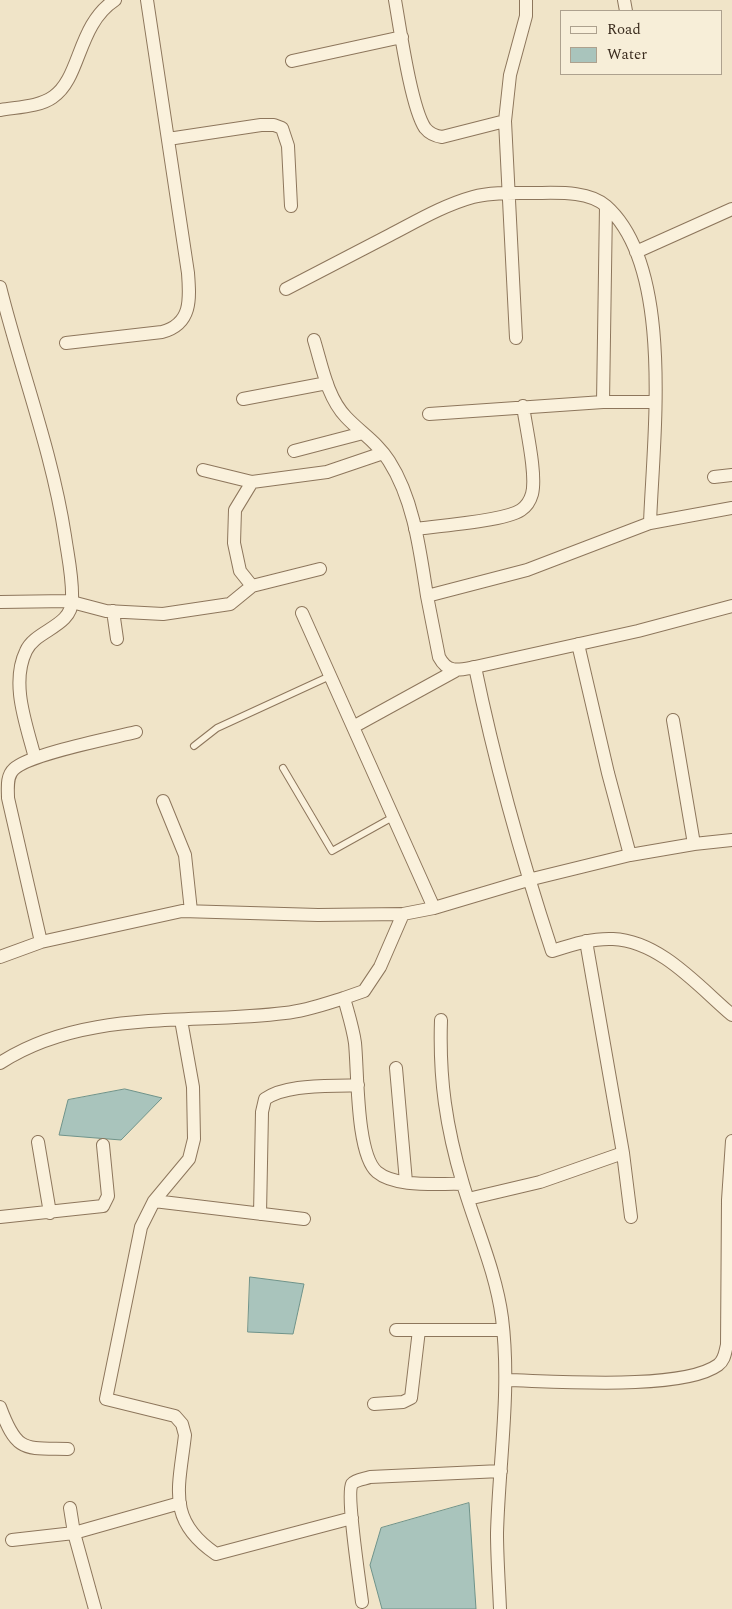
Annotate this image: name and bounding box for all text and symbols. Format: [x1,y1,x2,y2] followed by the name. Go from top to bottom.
[560,10,722,75] legend
[607,18,641,41] text: Road
[607,43,647,66] text: Water

